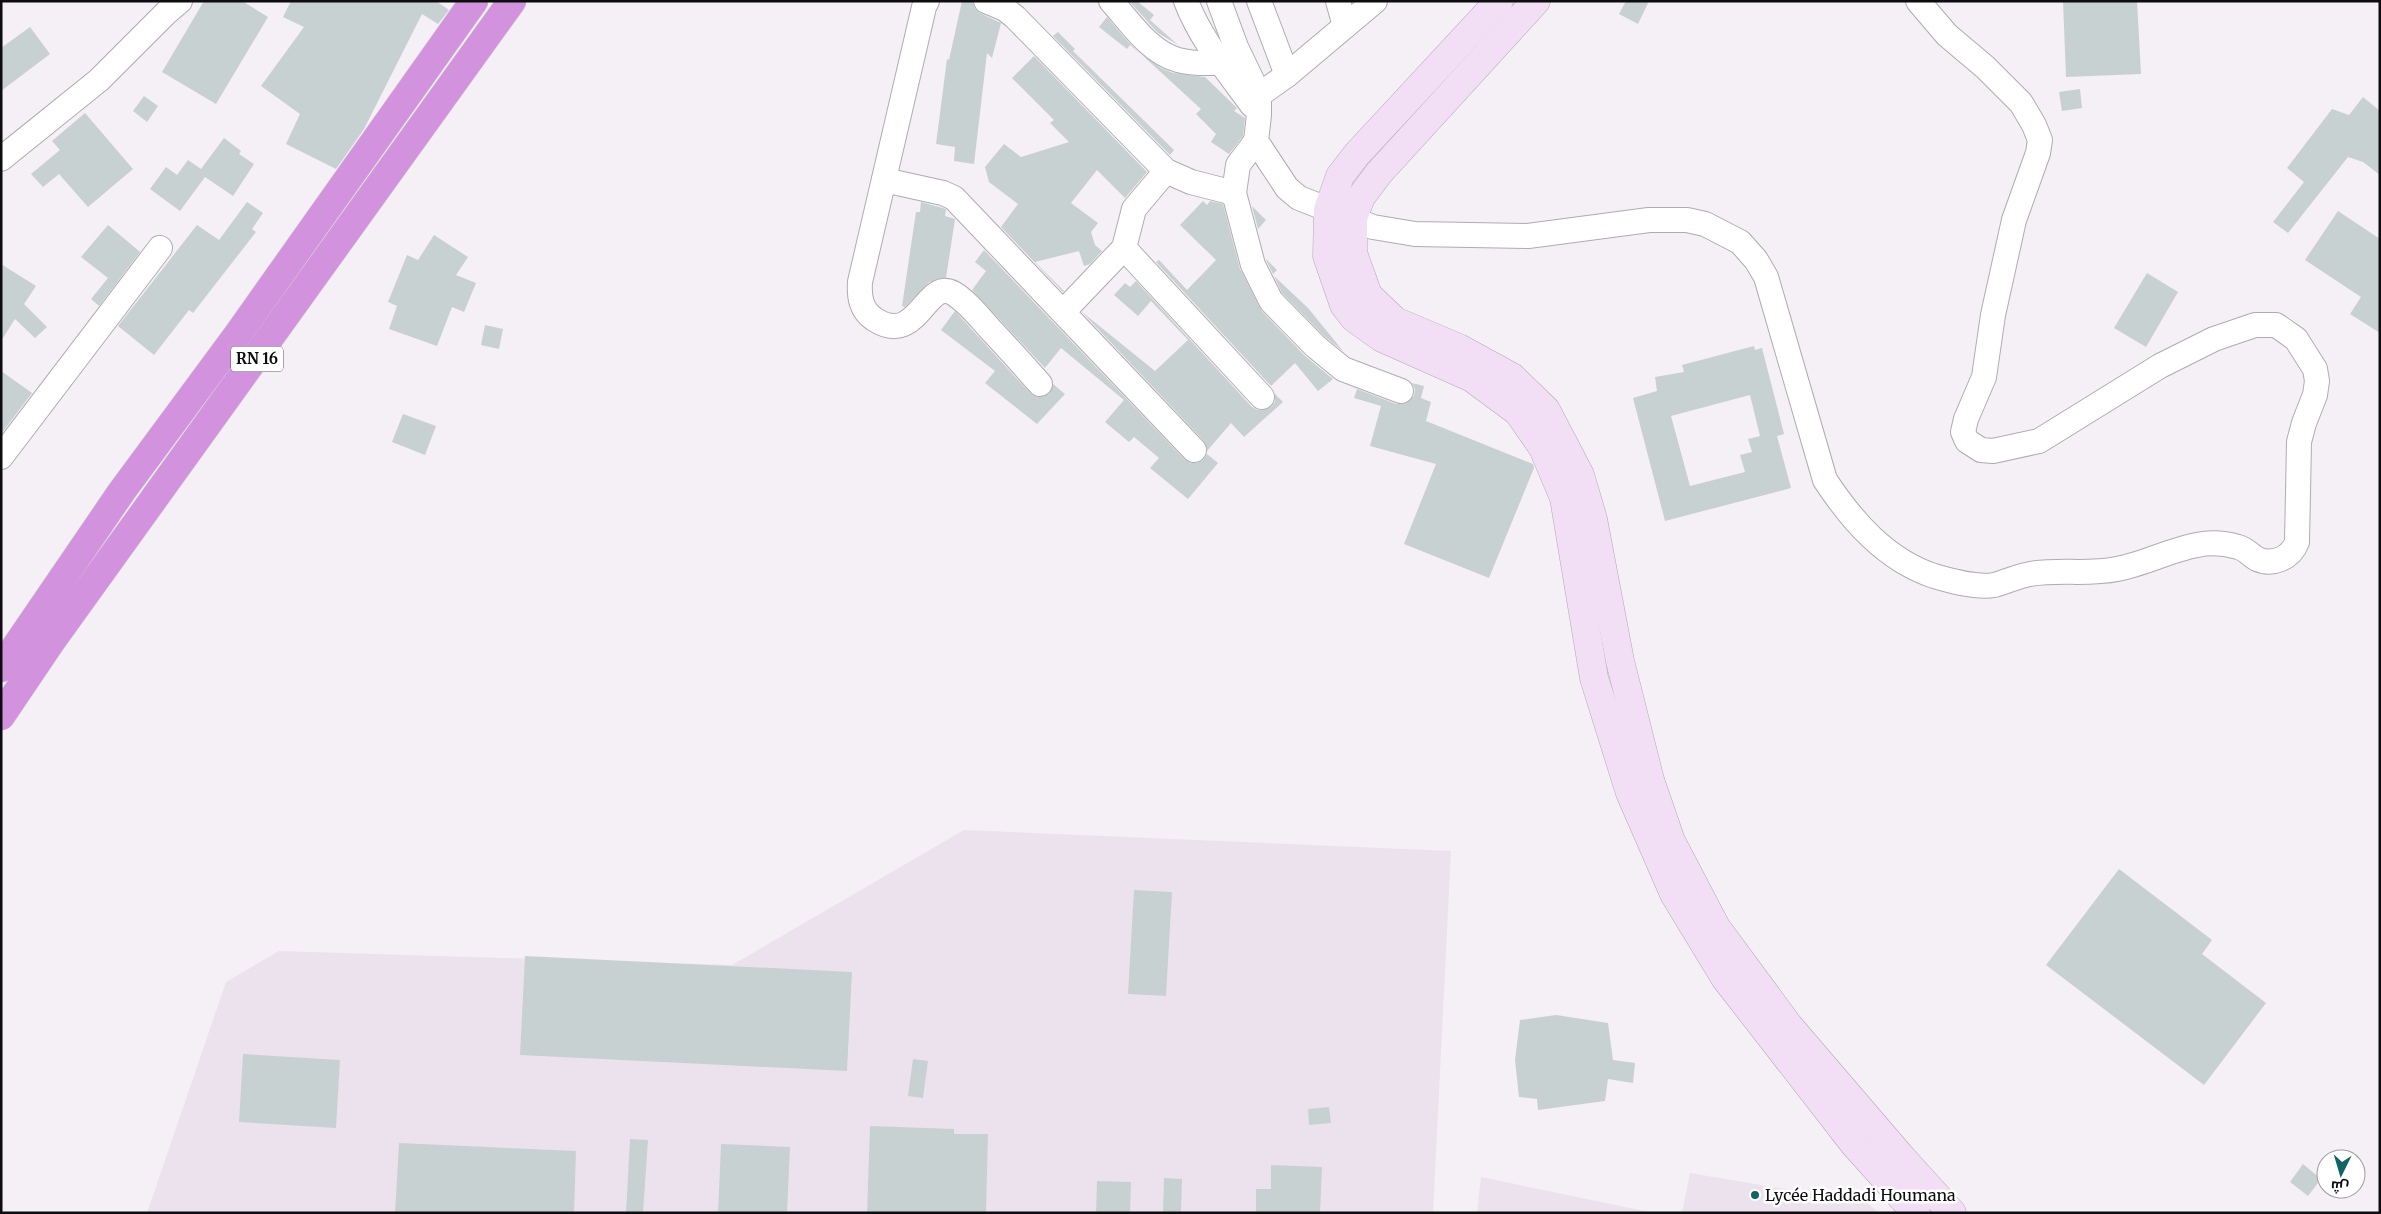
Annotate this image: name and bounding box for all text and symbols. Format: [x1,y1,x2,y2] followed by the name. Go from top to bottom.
[231,346,283,372] road number: RN 16
[2316,1149,2366,1199] north arrow
[2330,1177,2350,1197] text: ش
[1765,1185,1956,1205] place label: Lycée Haddadi Houmana
[1749,1189,1761,1201] marker: Lycée Haddadi Houmana

